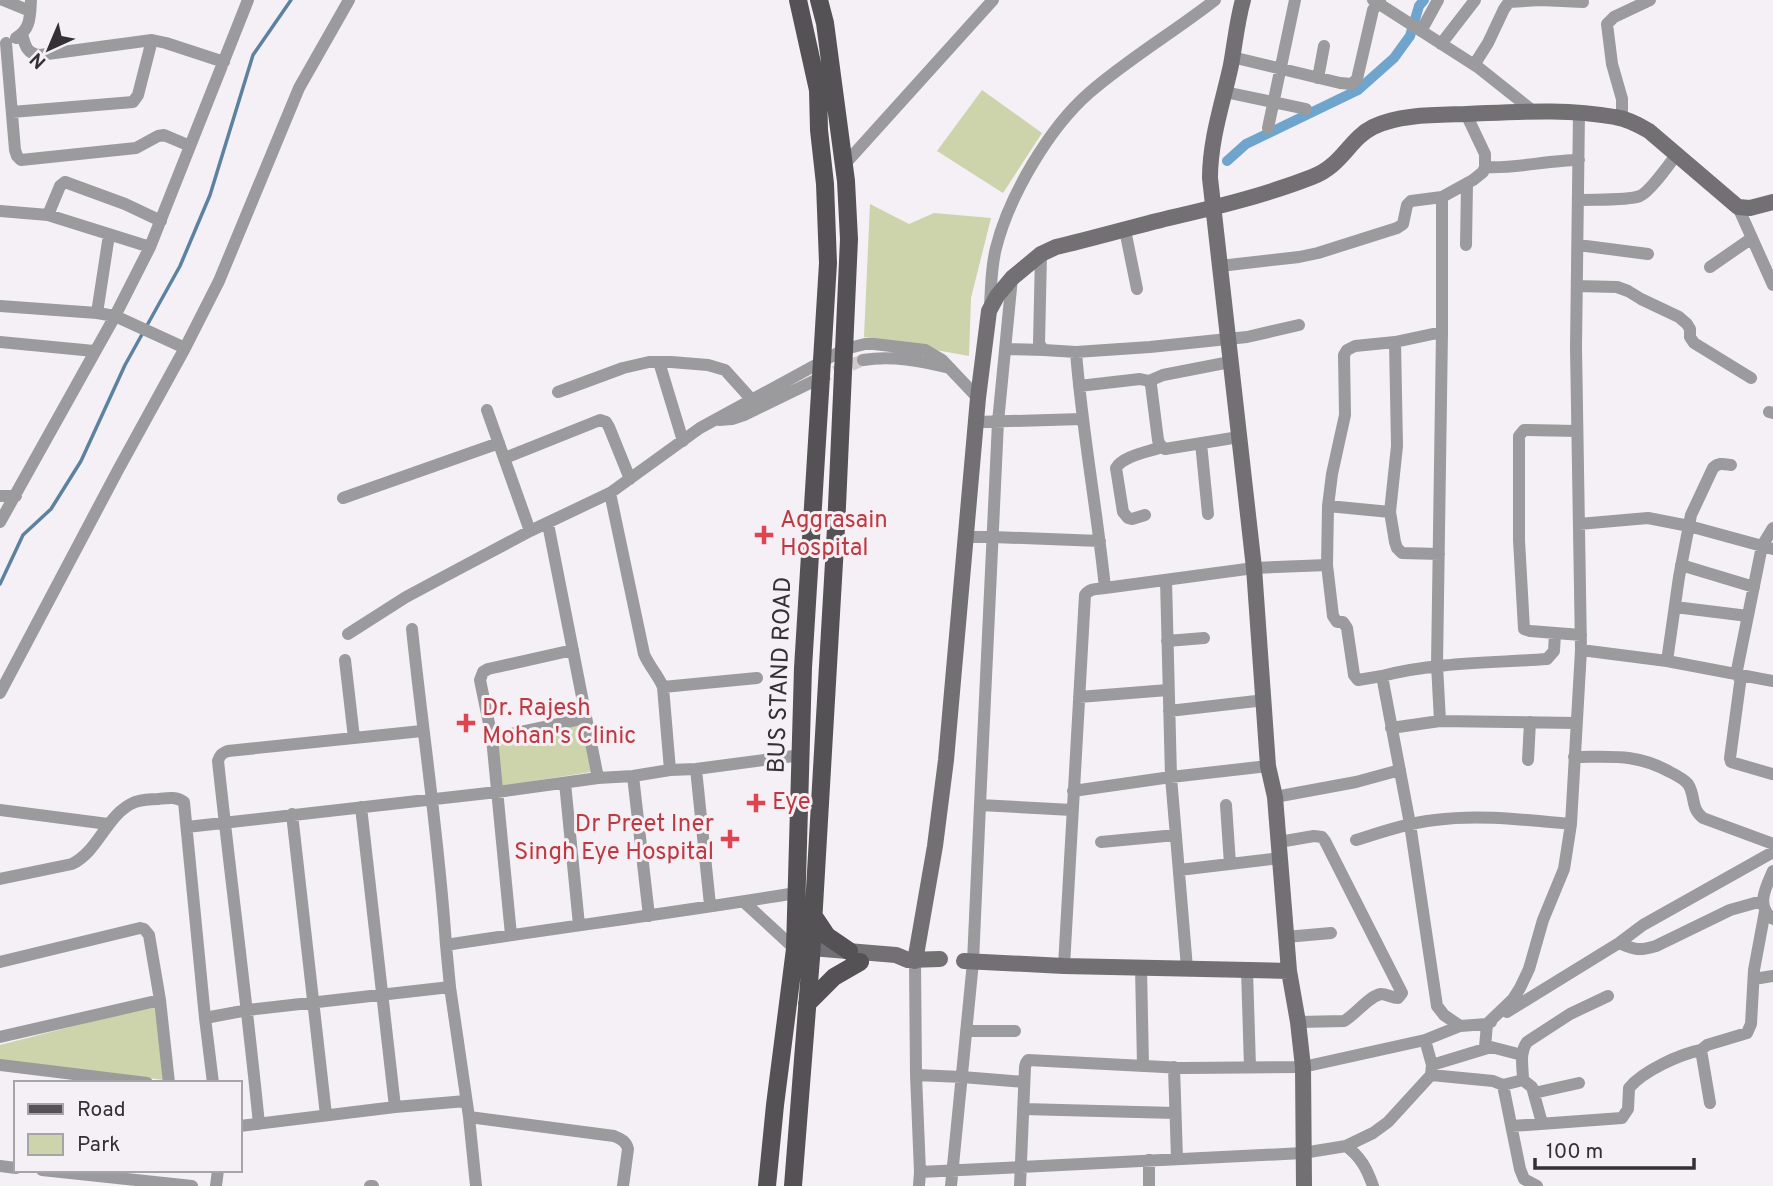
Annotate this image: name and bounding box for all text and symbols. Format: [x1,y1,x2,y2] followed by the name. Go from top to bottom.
[14,14,84,84] north arrow
[25,46,52,73] text: N
[780,506,888,564] place label: Aggrasain Hospital
[754,525,774,545] marker: Aggrasain Hospital
[763,576,799,774] street label: BUS STAND ROAD
[482,694,636,752] place label: Dr. Rajesh Mohan's Clinic
[456,713,476,733] marker: Dr. Rajesh Mohan's Clinic
[772,788,811,818] place label: Eye
[746,793,766,813] marker: Eye
[514,810,714,868] place label: Dr Preet Iner Singh Eye Hospital
[720,829,740,849] marker: Dr Preet Iner Singh Eye Hospital
[14,1081,242,1172] legend
[77,1097,126,1124] text: Road
[1535,1126,1694,1170] scale bar
[77,1132,120,1159] text: Park
[1546,1139,1603,1166] text: 100 m

